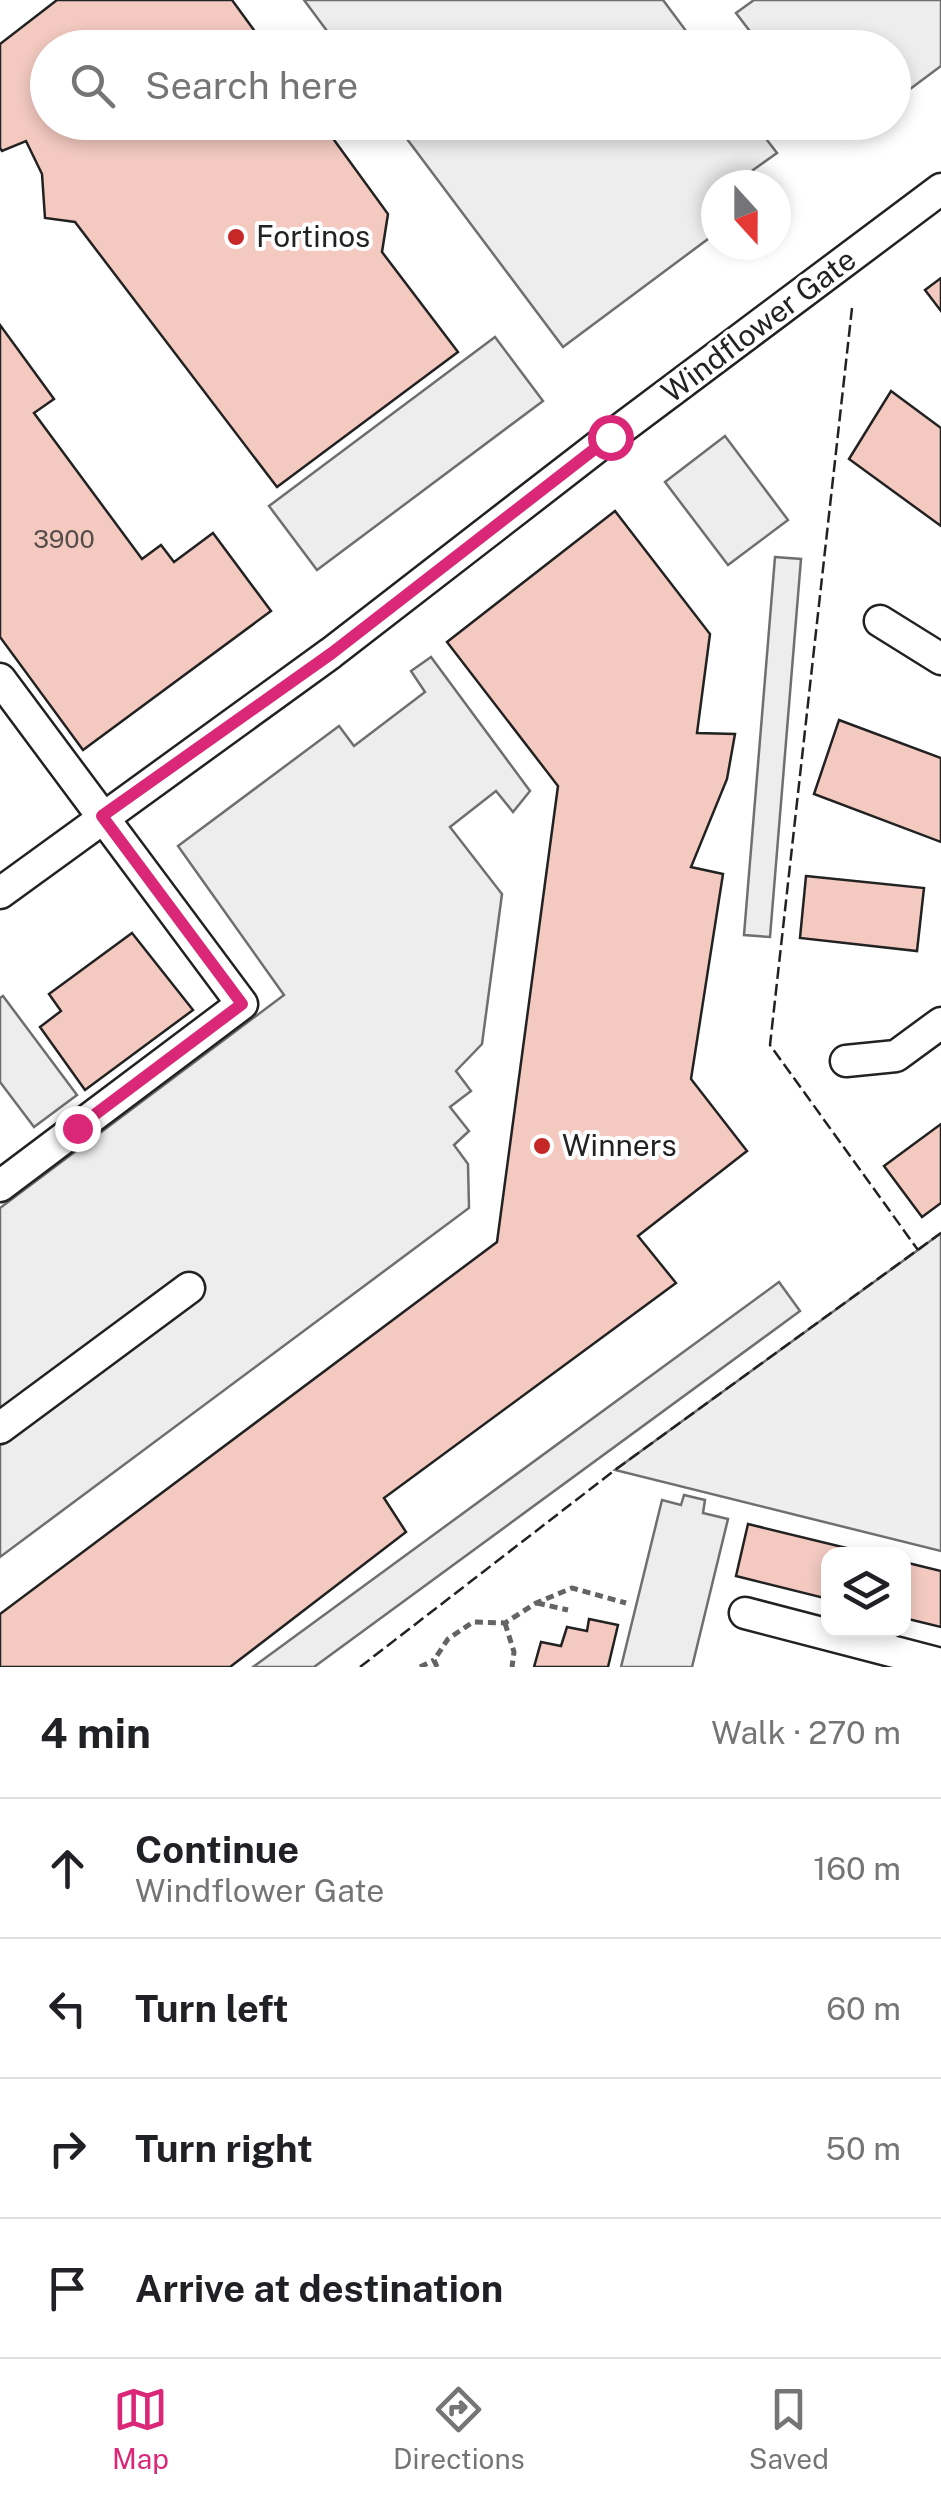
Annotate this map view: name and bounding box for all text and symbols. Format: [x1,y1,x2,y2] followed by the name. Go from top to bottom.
[30,30,911,140] search box
[65,58,120,113] icon: search
[145,63,358,108] text: Search here
[701,170,791,260] north arrow
[256,218,370,254] place label: Fortinos
[225,226,247,248] marker: Fortinos
[654,240,863,410] street label: Windflower Gate
[588,415,634,461] route start
[33,524,95,554] house number: 3900
[55,1106,101,1152] route end
[562,1127,677,1163] place label: Winners
[531,1135,553,1157] marker: Winners
[821,1547,911,1637] map controls
[821,1547,911,1637] button: layers
[40,1708,151,1757] text: 4 min
[711,1714,901,1751] text: Walk · 270 m
[135,1827,299,1872] text: Continue
[40,1841,95,1896] icon: ahead
[813,1850,901,1887] text: 160 m
[135,1872,384,1909] text: Windflower Gate
[40,1981,95,2036] icon: left
[135,1986,289,2031] text: Turn left
[826,1990,901,2027] text: 60 m
[40,2121,95,2176] icon: right
[135,2126,313,2171] text: Turn right
[825,2130,901,2167] text: 50 m
[40,2261,95,2316] icon: arrive
[135,2266,503,2311] text: Arrive at destination
[112,2382,169,2475] tab: Map
[393,2382,525,2475] tab: Directions
[749,2382,829,2475] tab: Saved

